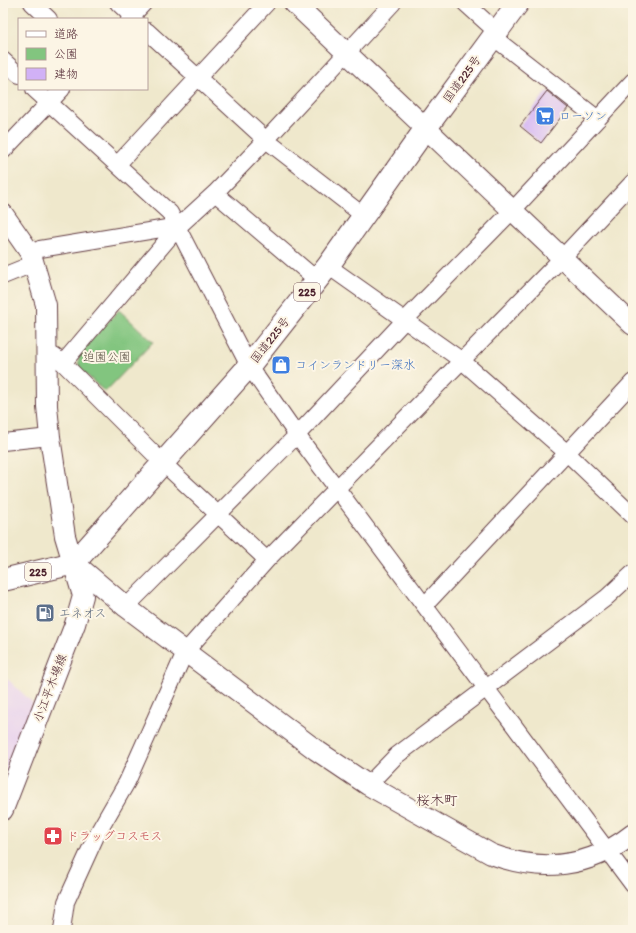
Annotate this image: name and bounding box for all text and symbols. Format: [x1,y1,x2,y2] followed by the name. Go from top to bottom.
[18,18,148,90] legend
[54,27,78,41] text: 道路
[54,47,78,61] text: 公園
[440,53,484,105] street label: 国道225号
[54,67,78,81] text: 建物
[534,105,556,127] supermarket icon: ローソン
[559,109,607,123] place label: ローソン
[294,283,320,301] road number: 225
[248,314,292,366] street label: 国道225号
[83,350,131,364] park label: 迫園公園
[270,354,292,376] shop icon: コインランドリー深水
[295,358,415,372] place label: コインランドリー深水
[25,563,51,581] road number: 225
[34,602,56,624] fuel station icon: エネオス
[59,606,106,620] place label: エネオス
[31,652,69,724] street label: 小江平木場線
[416,792,458,809] district label: 桜木町
[42,825,64,847] pharmacy icon: ドラッグコスモス
[67,829,162,843] place label: ドラッグコスモス

